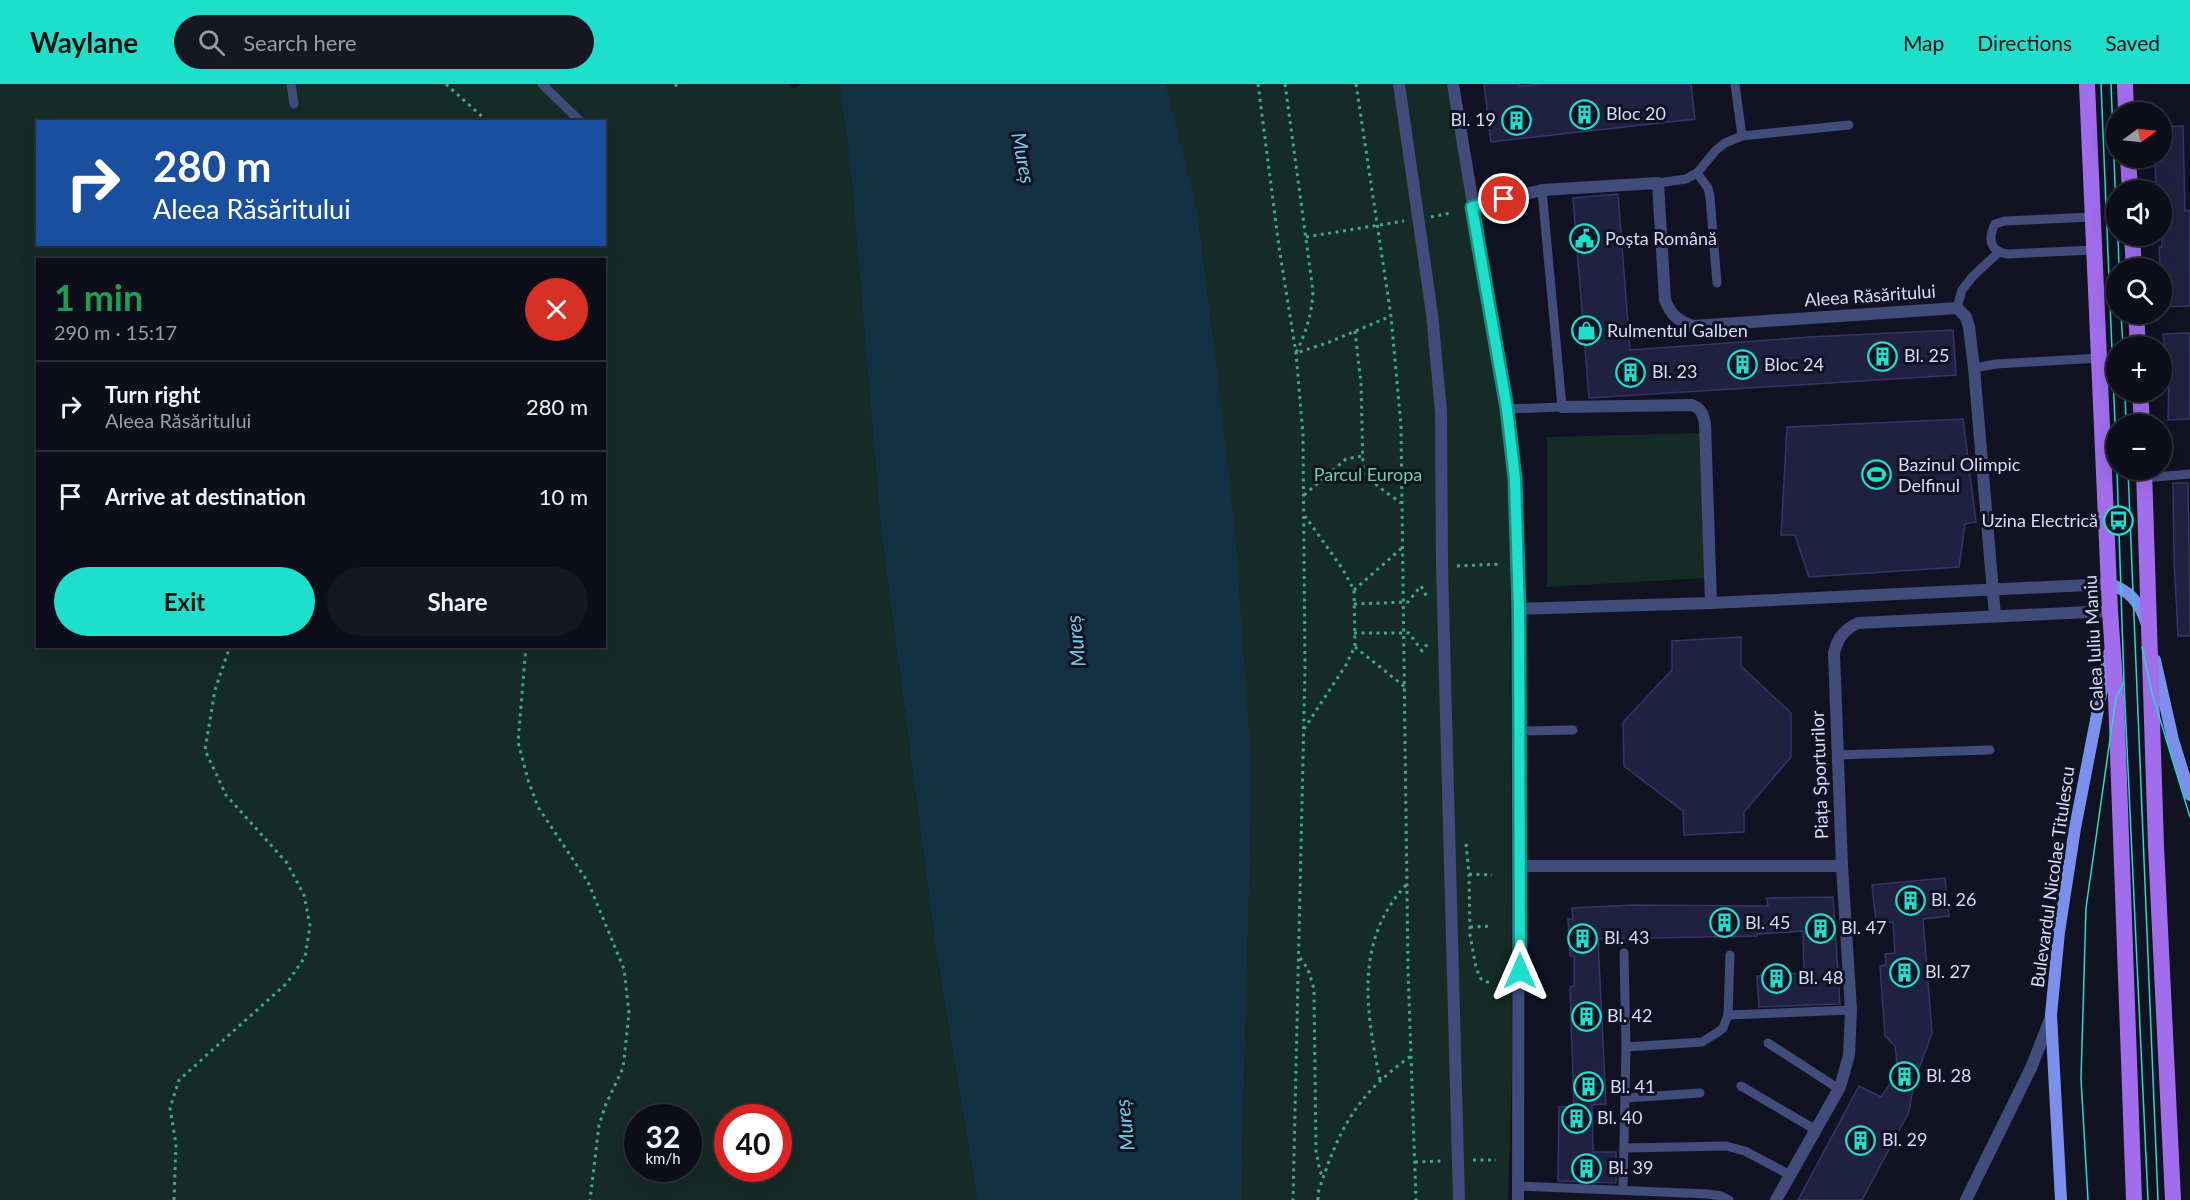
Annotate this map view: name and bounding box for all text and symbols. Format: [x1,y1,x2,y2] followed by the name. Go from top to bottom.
[174,15,594,69] search box
[30,25,138,59] text: Waylane
[195,26,228,59] icon: search
[243,29,357,56] text: Search here
[1903,30,1944,55] text: Map
[1977,30,2072,55] text: Directions
[2105,30,2160,55] text: Saved
[1569,98,1601,130] building icon: Bloc 20
[1606,102,1666,124] place label: Bloc 20
[2106,102,2172,168] north arrow
[2106,102,2172,480] map controls
[1501,104,1533,136] building icon: Bl. 19
[1451,108,1496,130] place label: Bl. 19
[1007,130,1041,185] water label: Mureș
[153,141,271,191] text: 280 m
[54,144,132,222] icon: right
[1478,173,1529,224] pin
[2106,180,2172,246] button: sound
[1487,182,1520,215] icon: arrive
[153,192,351,225] text: Aleea Răsăritului
[1568,223,1600,255] public building icon: Poșta Română
[1605,227,1717,249] place label: Poșta Română
[2106,258,2172,324] button: search
[54,275,143,319] text: 1 min
[525,278,588,341] button: close
[1803,279,1936,311] street label: Aleea Răsăritului
[1570,315,1602,347] shop icon: Rulmentul Galben
[1607,319,1748,341] place label: Rulmentul Galben
[54,320,177,344] text: 290 m · 15:17
[2106,336,2172,402] button: +
[1867,340,1899,372] building icon: Bl. 25
[1904,344,1949,366] place label: Bl. 25
[1727,349,1759,381] building icon: Bloc 24
[1764,353,1824,375] place label: Bloc 24
[1615,356,1647,388] building icon: Bl. 23
[1652,360,1697,382] place label: Bl. 23
[105,381,200,408] text: Turn right
[54,390,87,423] icon: right
[526,393,588,420] text: 280 m
[105,408,251,432] text: Aleea Răsăritului
[2106,414,2172,480] button: −
[1898,453,2021,496] place label: Bazinul Olimpic Delfinul
[1861,459,1893,491] sports icon: Bazinul Olimpic Delfinul
[1314,463,1422,485] park label: Parcul Europa
[54,480,87,513] icon: arrive
[105,483,306,510] text: Arrive at destination
[539,483,588,510] text: 10 m
[2103,505,2135,537] bus stop icon: Uzina Electrică
[1982,509,2098,531] place label: Uzina Electrică
[54,567,315,636] button: Exit
[327,567,588,636] button: Share
[2078,574,2108,712] street label: Calea Iuliu Maniu
[1060,614,1090,668] water label: Mureș
[1806,710,1832,840] street label: Piața Sporturilor
[2026,765,2078,989] street label: Bulevardul Nicolae Titulescu
[1894,884,1926,916] building icon: Bl. 26
[1931,888,1976,910] place label: Bl. 26
[1708,907,1740,939] building icon: Bl. 45
[1745,911,1790,933] place label: Bl. 45
[1804,912,1836,944] building icon: Bl. 47
[1841,916,1886,938] place label: Bl. 47
[1567,922,1599,954] building icon: Bl. 43
[1604,926,1649,948] place label: Bl. 43
[1488,939,1552,1003] position arrow
[1888,956,1920,988] building icon: Bl. 27
[1925,960,1970,982] place label: Bl. 27
[1761,962,1793,994] building icon: Bl. 48
[1798,966,1843,988] place label: Bl. 48
[1570,1000,1602,1032] building icon: Bl. 42
[1607,1004,1652,1026] place label: Bl. 42
[1889,1060,1921,1092] building icon: Bl. 28
[1926,1064,1971,1086] place label: Bl. 28
[1573,1071,1605,1103] building icon: Bl. 41
[1610,1075,1655,1097] place label: Bl. 41
[1109,1098,1139,1152] water label: Mureș
[1560,1102,1592,1134] building icon: Bl. 40
[714,1104,792,1182] speed limit sign: 40
[1597,1106,1642,1128] place label: Bl. 40
[646,1118,680,1154] text: 32
[1845,1124,1877,1156] building icon: Bl. 29
[1882,1128,1927,1150] place label: Bl. 29
[645,1149,681,1167] text: km/h
[1571,1152,1603,1184] building icon: Bl. 39
[1608,1156,1653,1178] place label: Bl. 39

